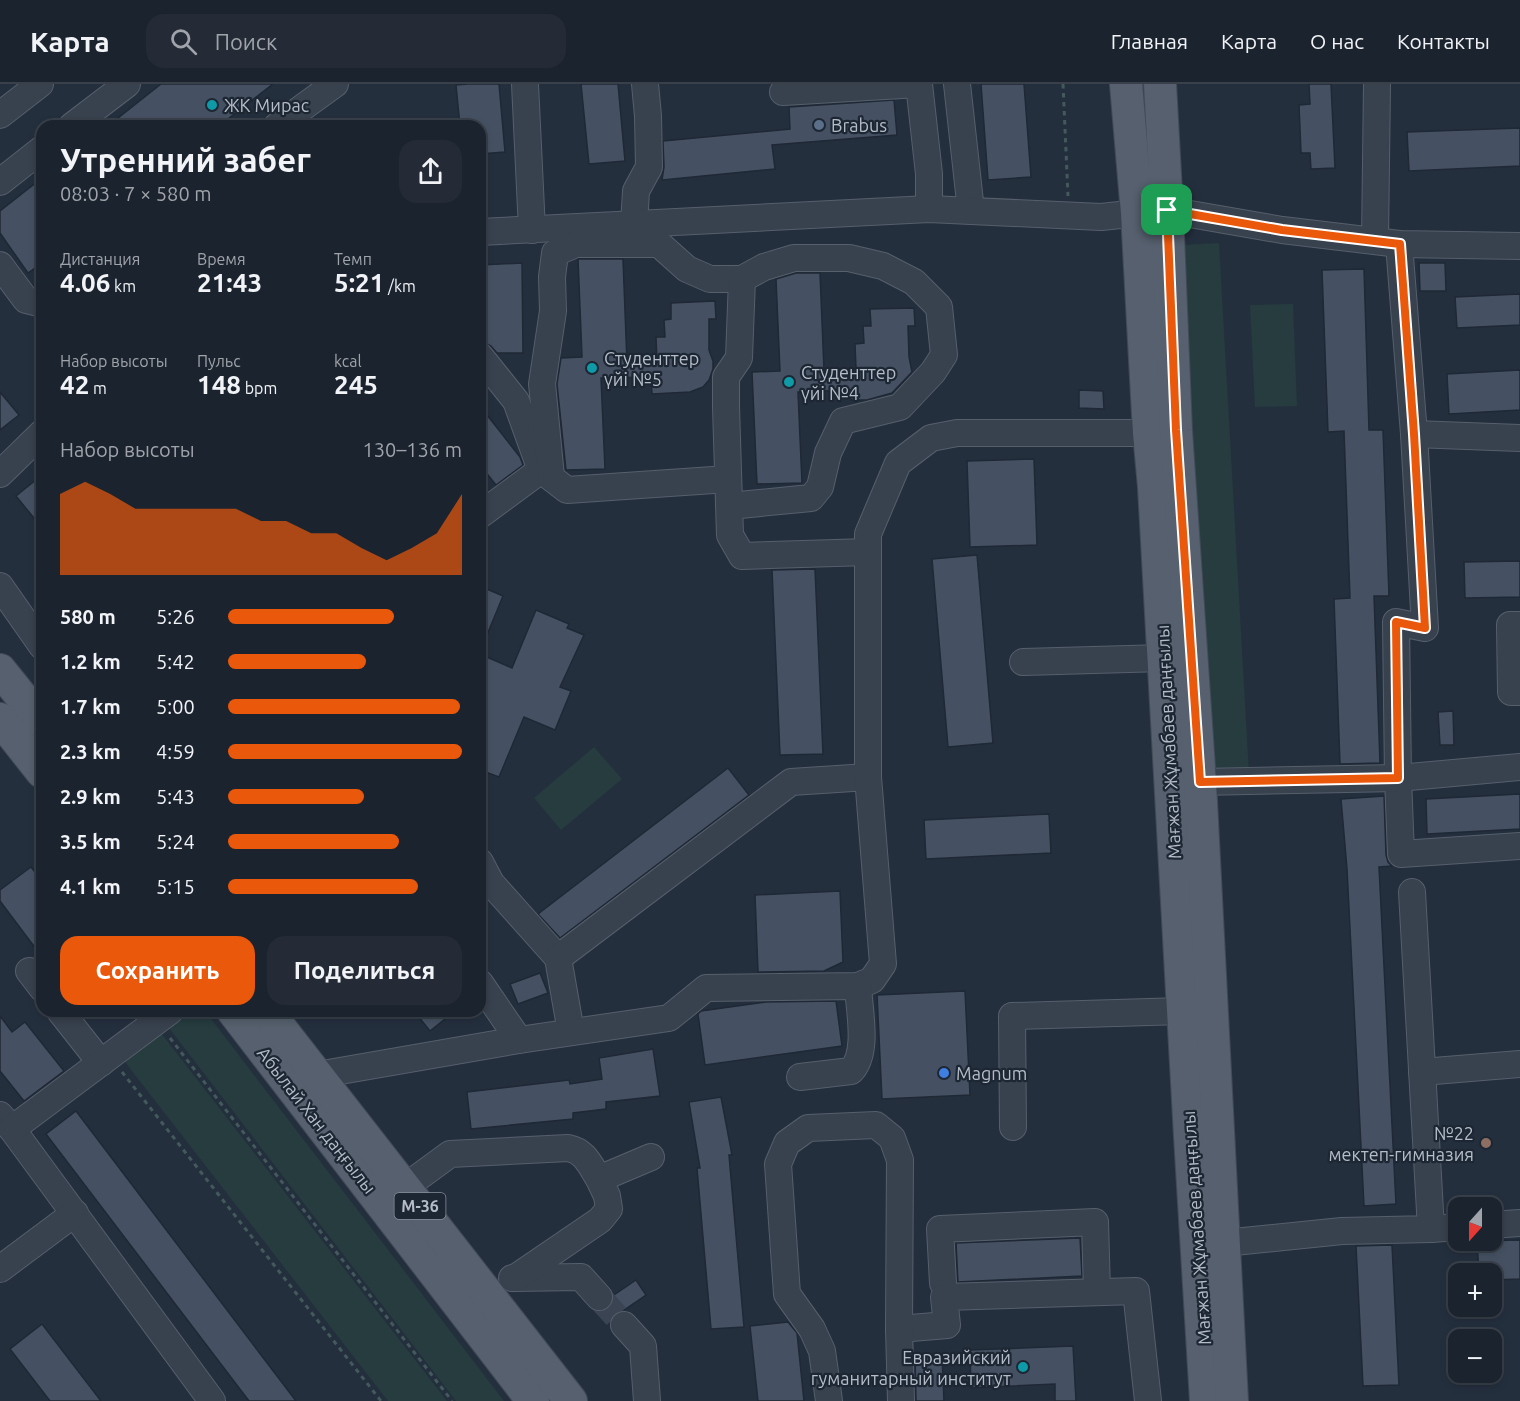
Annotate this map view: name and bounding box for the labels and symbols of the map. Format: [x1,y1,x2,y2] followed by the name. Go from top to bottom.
[224,95,309,115] place label: ЖК Мирас
[205,98,219,112] marker: ЖК Мирас
[831,115,887,135] place label: Brabus
[812,118,826,132] marker: Brabus
[1141,184,1192,235] pin
[604,348,699,389] place label: Студенттер үйі №5
[585,361,599,375] marker: Студенттер үйі №5
[801,362,896,403] place label: Студенттер үйі №4
[782,375,796,389] marker: Студенттер үйі №4
[1152,624,1184,860] street label: Мағжан Жұмабаев даңғылы
[254,1043,380,1197] street label: Абылай Хан даңғылы
[956,1063,1027,1083] place label: Magnum
[937,1066,951,1080] marker: Magnum
[1178,1110,1214,1346] street label: Мағжан Жұмабаев даңғылы
[1328,1123,1474,1164] place label: №22 мектеп-гимназия
[1479,1136,1493,1150] marker: №22 мектеп-гимназия
[394,1193,446,1219] road number: M-36
[1448,1197,1502,1251] north arrow
[811,1347,1011,1388] place label: Евразийский гуманитарный институт
[1016,1360,1030,1374] marker: Евразийский гуманитарный институт

